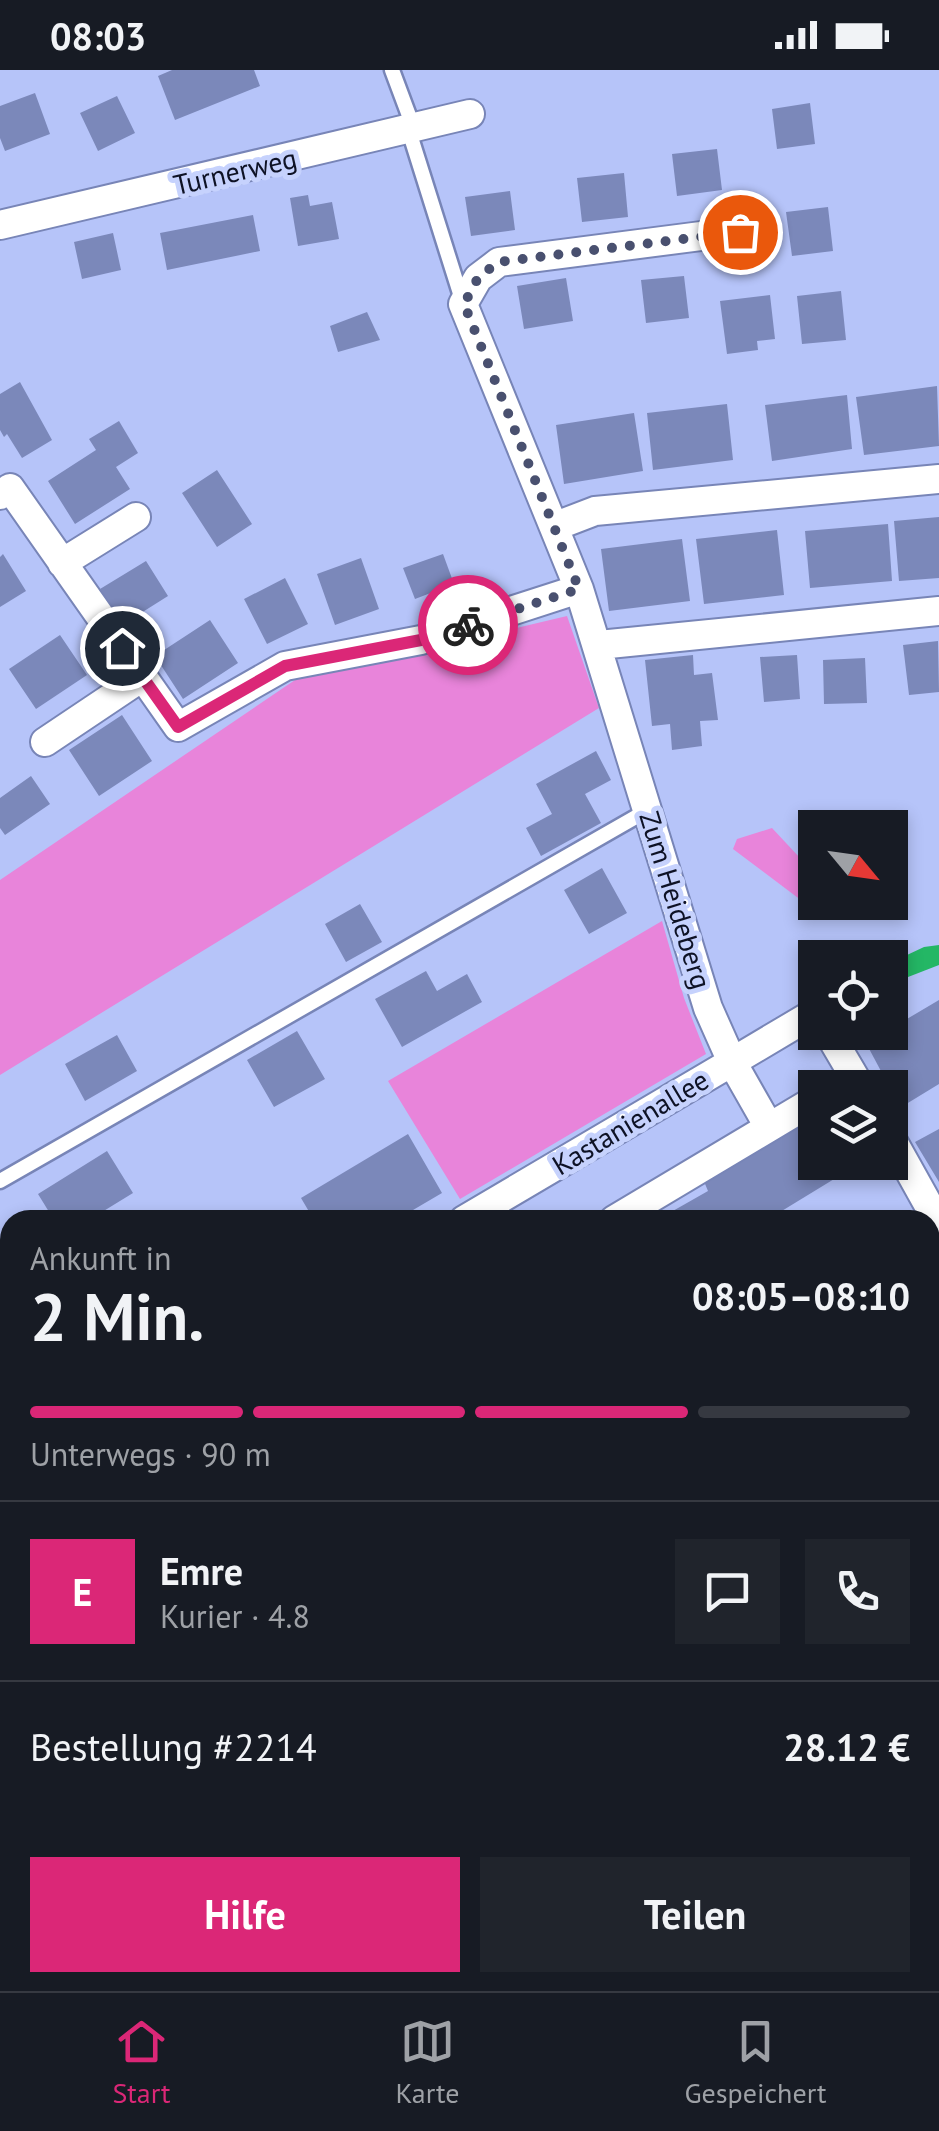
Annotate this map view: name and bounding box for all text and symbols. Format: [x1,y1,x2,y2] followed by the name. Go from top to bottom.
[50,11,146,60] text: 08:03
[170,139,300,203] street label: Turnerweg
[698,190,783,275] pin
[713,205,768,260] icon: bag
[418,575,518,675] courier
[441,598,496,653] icon: bike
[80,606,165,691] pin
[95,621,150,676] icon: home
[631,807,721,993] street label: Zum Heideberg
[798,810,908,920] north arrow
[798,810,908,1180] map controls
[798,940,908,1050] button: locate
[545,1061,715,1183] street label: Kastanienallee
[798,1070,908,1180] button: layers
[30,1237,171,1279] text: Ankunft in
[692,1271,910,1320] text: 08:05–08:10
[30,1274,204,1358] text: 2 Min.
[30,1433,271,1475] text: Unterwegs · 90 m
[675,1539,780,1644] button: chat
[805,1539,910,1644] button: phone
[160,1546,243,1595] text: Emre
[73,1567,92,1616] text: E
[160,1595,310,1637] text: Kurier · 4.8
[30,1722,317,1771] text: Bestellung #2214
[783,1722,910,1771] text: 28.12 €
[30,1857,460,1972] button: Hilfe
[480,1857,910,1972] button: Teilen
[112,2014,171,2111] tab: Start
[396,2014,459,2111] tab: Karte
[684,2014,826,2111] tab: Gespeichert

